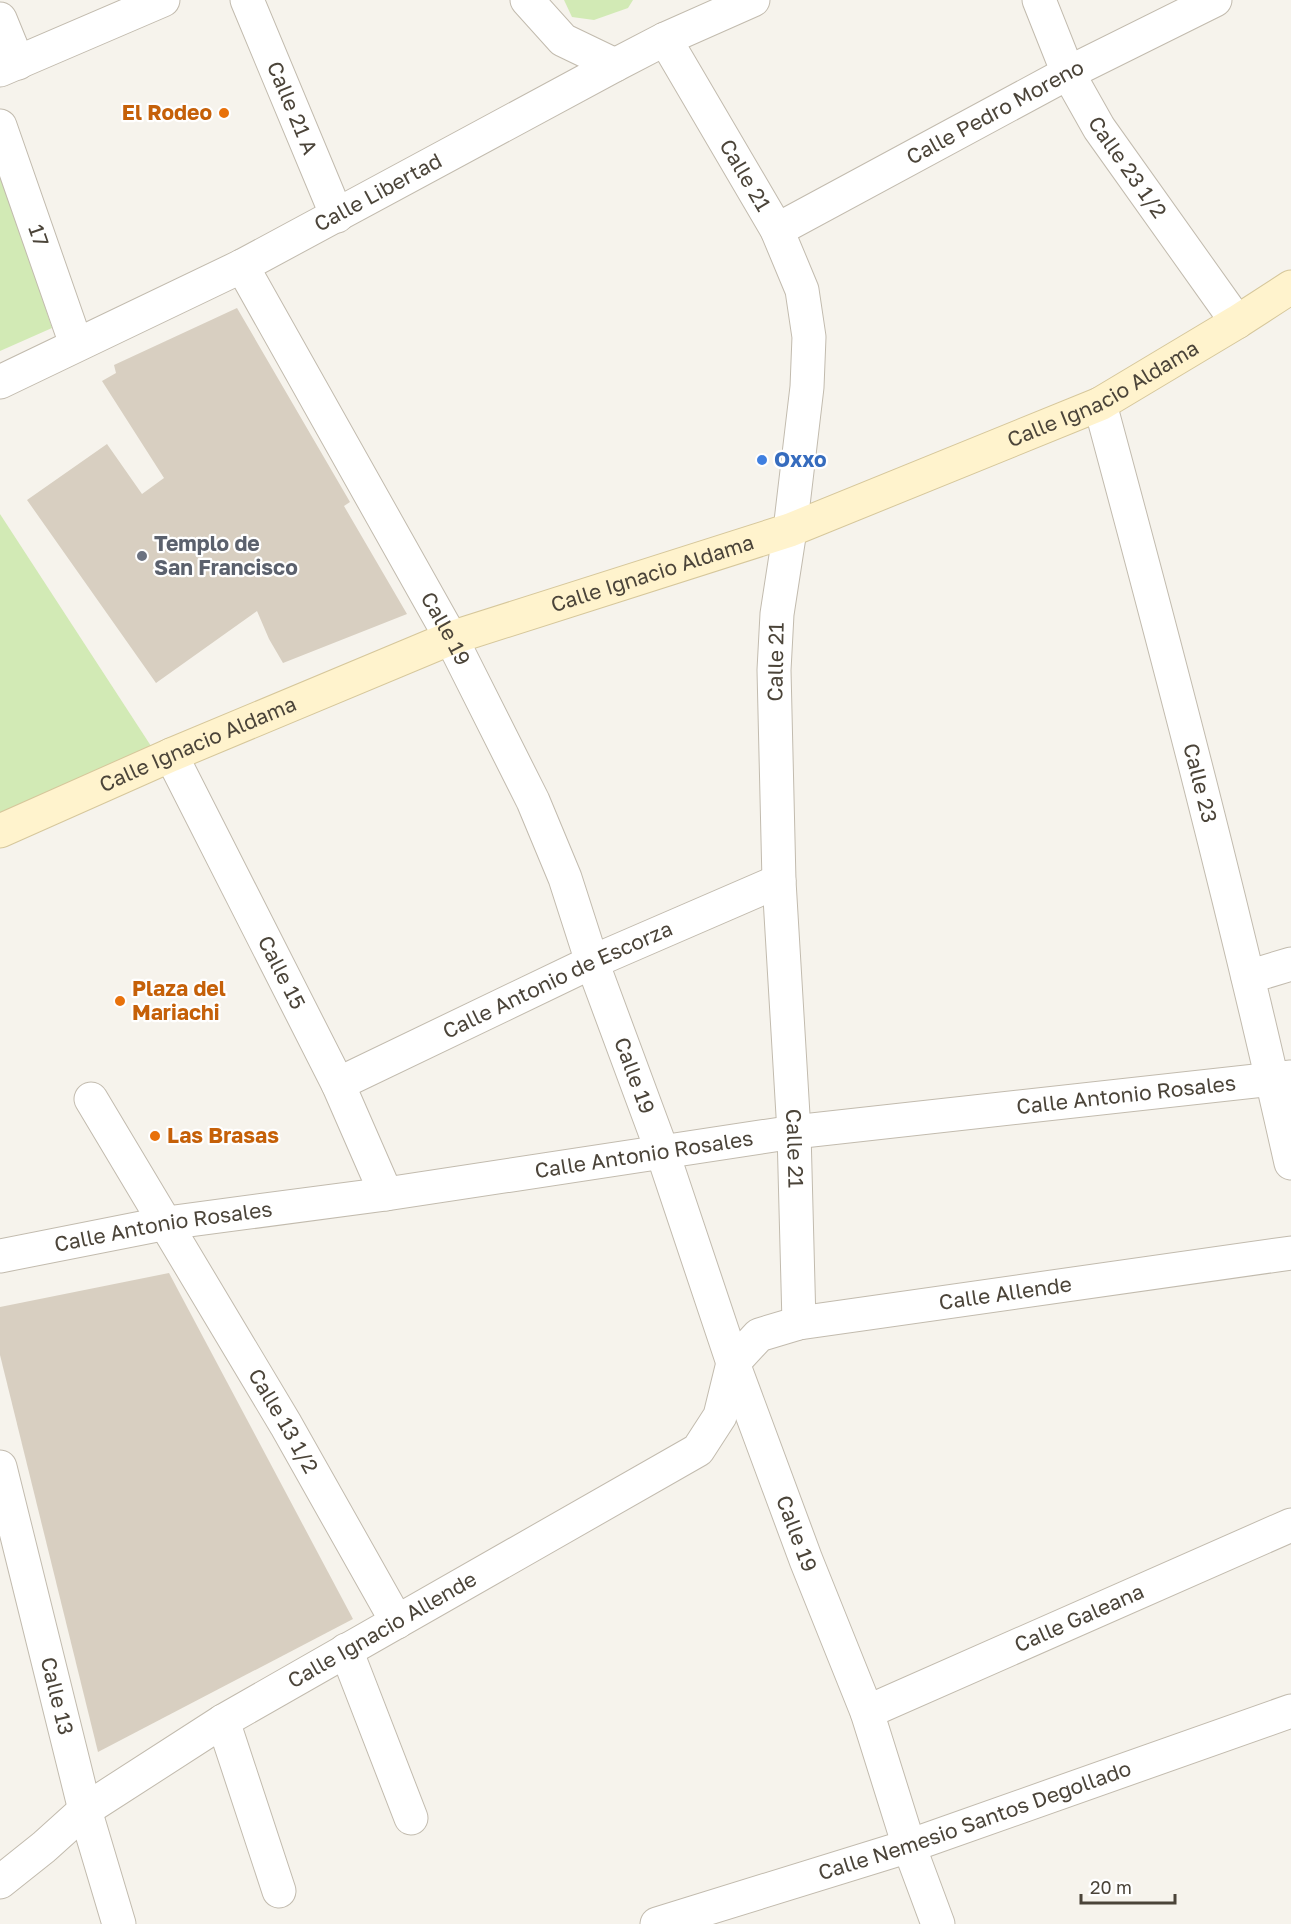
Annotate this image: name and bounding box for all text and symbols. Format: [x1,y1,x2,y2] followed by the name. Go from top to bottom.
[902,53,1088,170] street label: Calle Pedro Moreno
[262,57,324,158] street label: Calle 21 A
[122,99,212,125] place label: El Rodeo
[217,106,231,120] marker: El Rodeo
[1083,111,1173,223] street label: Calle 23 1/2
[715,134,777,216] street label: Calle 21
[309,147,446,237] street label: Calle Libertad
[23,221,55,250] street label: 17
[1003,334,1203,452] street label: Calle Ignacio Aldama
[774,446,827,472] place label: Oxxo
[755,453,769,467] marker: Oxxo
[547,528,757,617] street label: Calle Ignacio Aldama
[154,530,298,580] place label: Templo de San Francisco
[135,549,149,563] marker: Templo de San Francisco
[416,587,477,669] street label: Calle 19
[761,622,789,702] street label: Calle 21
[95,690,300,797] street label: Calle Ignacio Aldama
[1178,740,1223,825] street label: Calle 23
[438,915,676,1044] street label: Calle Antonio de Escorza
[253,931,312,1013] street label: Calle 15
[132,975,226,1025] place label: Plaza del Mariachi
[113,994,127,1008] marker: Plaza del Mariachi
[609,1033,661,1117] street label: Calle 19
[1015,1069,1237,1119] street label: Calle Antonio Rosales
[781,1108,809,1188] street label: Calle 21
[167,1122,279,1148] place label: Las Brasas
[533,1124,755,1183] street label: Calle Antonio Rosales
[148,1129,162,1143] marker: Las Brasas
[52,1195,274,1257] street label: Calle Antonio Rosales
[937,1270,1073,1315] street label: Calle Allende
[243,1363,325,1478] street label: Calle 13 1/2
[771,1492,823,1576] street label: Calle 19
[283,1565,481,1693] street label: Calle Ignacio Allende
[1010,1578,1148,1657] street label: Calle Galeana
[36,1654,80,1737] street label: Calle 13
[815,1755,1134,1885] street label: Calle Nemesio Santos Degollado
[1081,1867,1176,1905] scale bar
[1090,1876,1132,1898] text: 20 m

